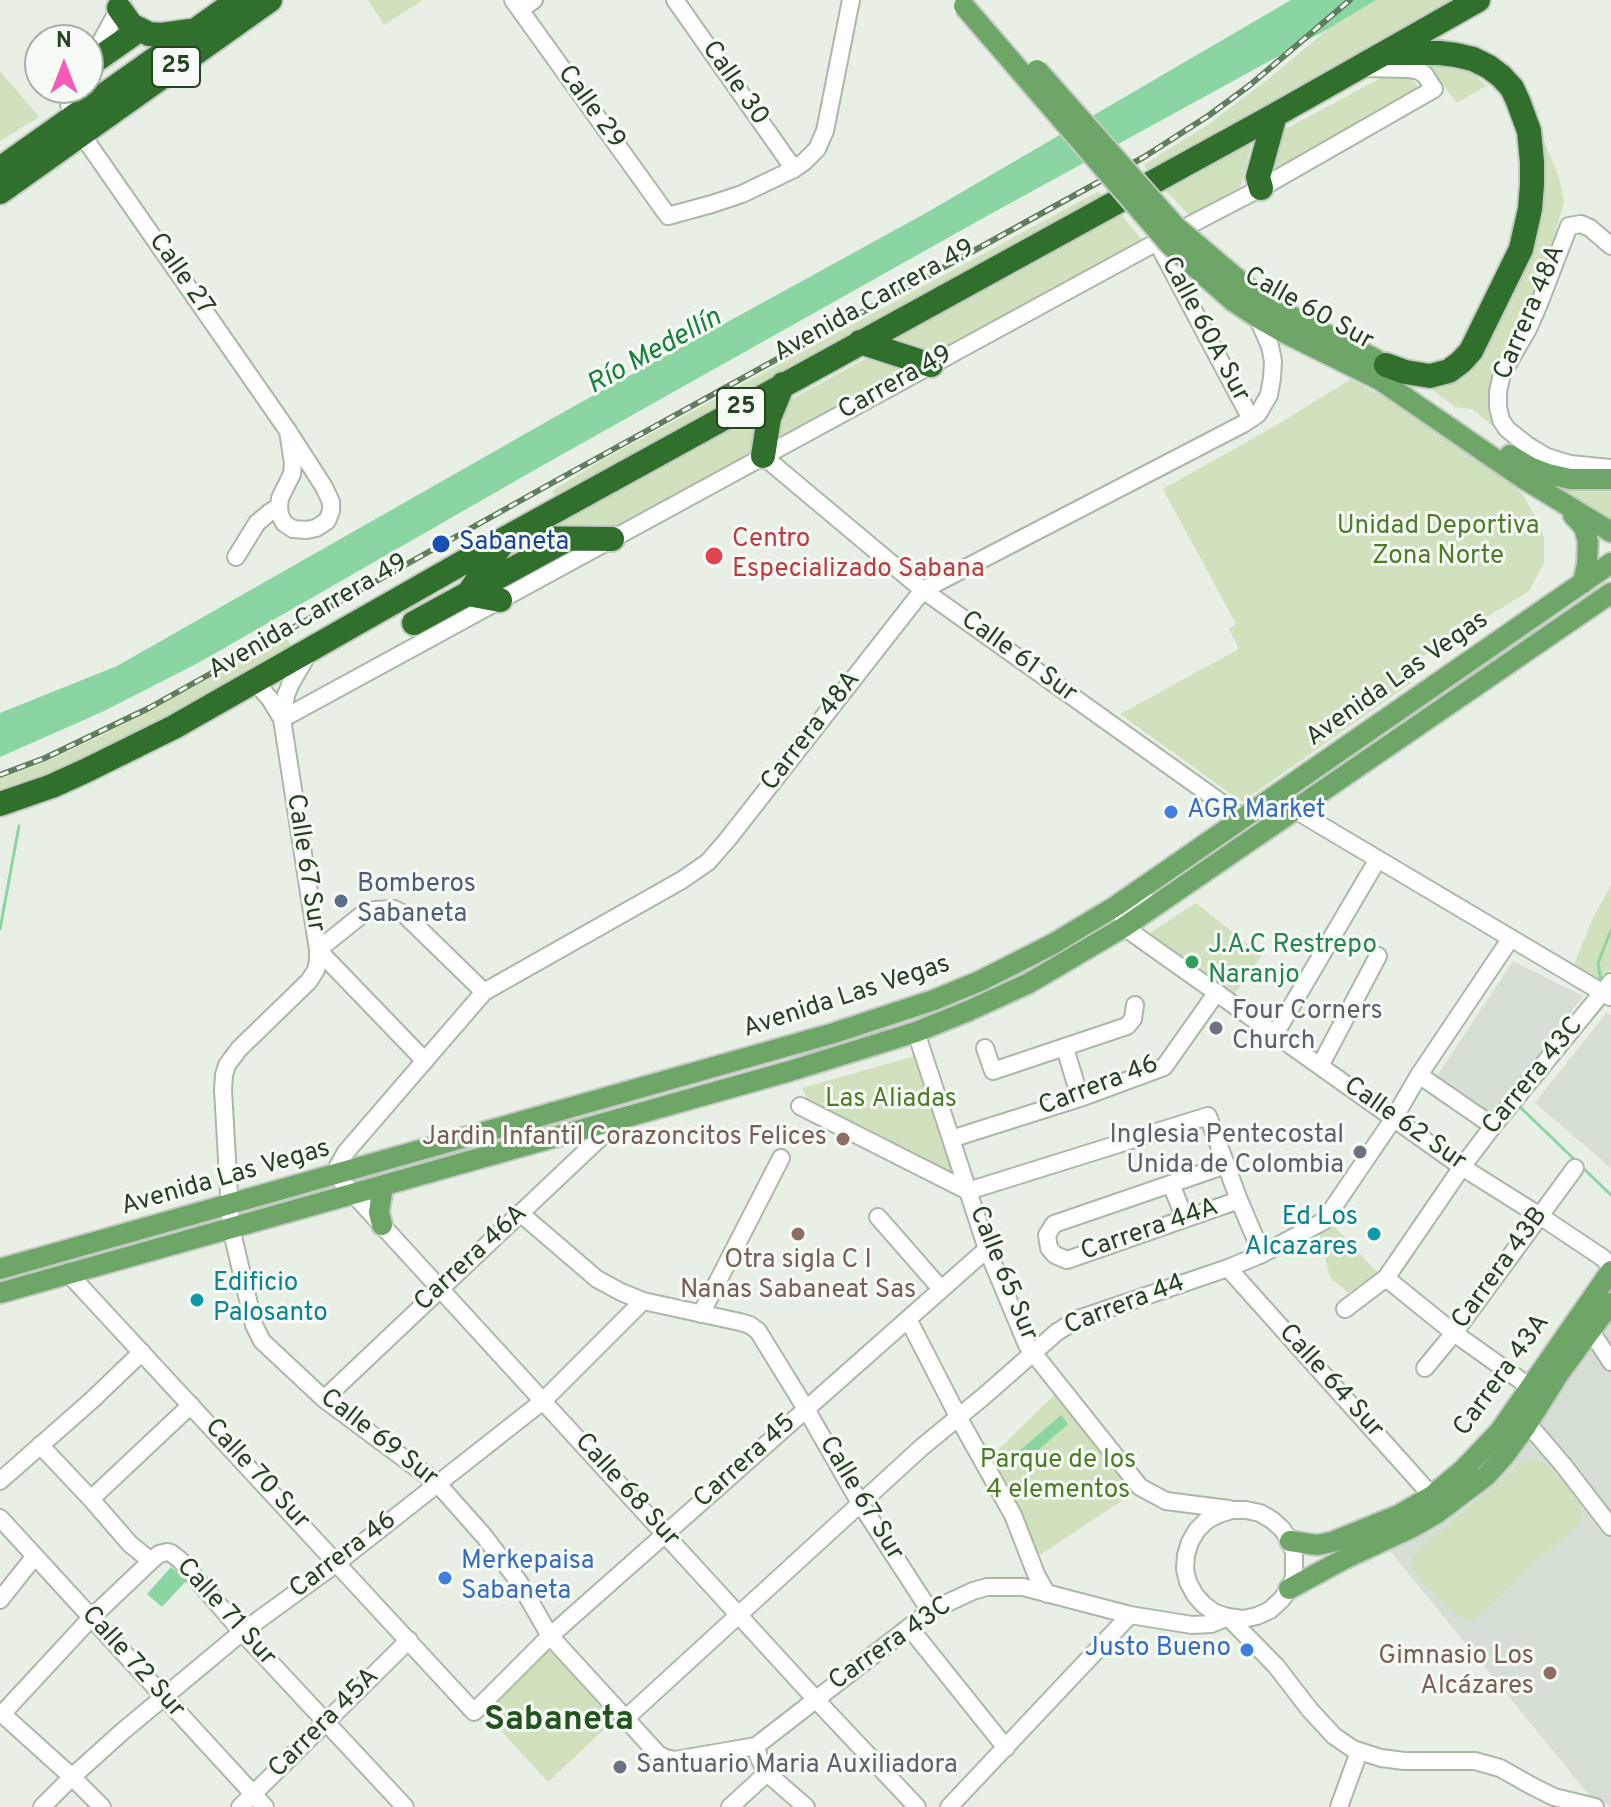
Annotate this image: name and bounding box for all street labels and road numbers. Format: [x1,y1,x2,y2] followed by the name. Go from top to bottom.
[694,36,774,132] street label: Calle 30
[152,47,200,87] road number: 25
[549,60,631,156] street label: Calle 29
[140,228,220,322] street label: Calle 27
[769,234,981,370] street label: Avenida Carrera 49
[1489,241,1573,385] street label: Carrera 48A
[1153,252,1255,408] street label: Calle 60A Sur
[1238,262,1378,358] street label: Calle 60 Sur
[834,340,958,428] street label: Carrera 49
[717,388,765,428] road number: 25
[204,548,414,688] street label: Avenida Carrera 49
[954,605,1082,711] street label: Calle 61 Sur
[1301,605,1495,755] street label: Avenida Las Vegas
[756,666,868,798] street label: Carrera 48A
[278,792,330,934] street label: Calle 67 Sur
[740,950,954,1046] street label: Avenida Las Vegas
[1477,1012,1591,1142] street label: Carrera 43C
[1035,1050,1163,1124] street label: Carrera 46
[1337,1071,1471,1179] street label: Calle 62 Sur
[118,1134,334,1224] street label: Avenida Las Vegas
[1077,1193,1223,1269] street label: Carrera 44A
[409,1199,535,1319] street label: Carrera 46A
[961,1202,1043,1346] street label: Calle 65 Sur
[1446,1202,1556,1336] street label: Carrera 43B
[1060,1269,1190,1343] street label: Carrera 44
[1448,1309,1558,1443] street label: Carrera 43A
[1271,1319,1389,1445] street label: Calle 64 Sur
[313,1383,443,1495] street label: Calle 69 Sur
[689,1408,803,1516] street label: Carrera 45
[197,1413,315,1537] street label: Calle 70 Sur
[567,1428,685,1554] street label: Calle 68 Sur
[811,1431,909,1567] street label: Calle 67 Sur
[284,1506,404,1606] street label: Carrera 46
[168,1553,282,1673] street label: Calle 71 Sur
[824,1591,958,1699] street label: Carrera 43C
[74,1601,190,1725] street label: Calle 72 Sur
[263,1662,387,1786] street label: Carrera 45A

